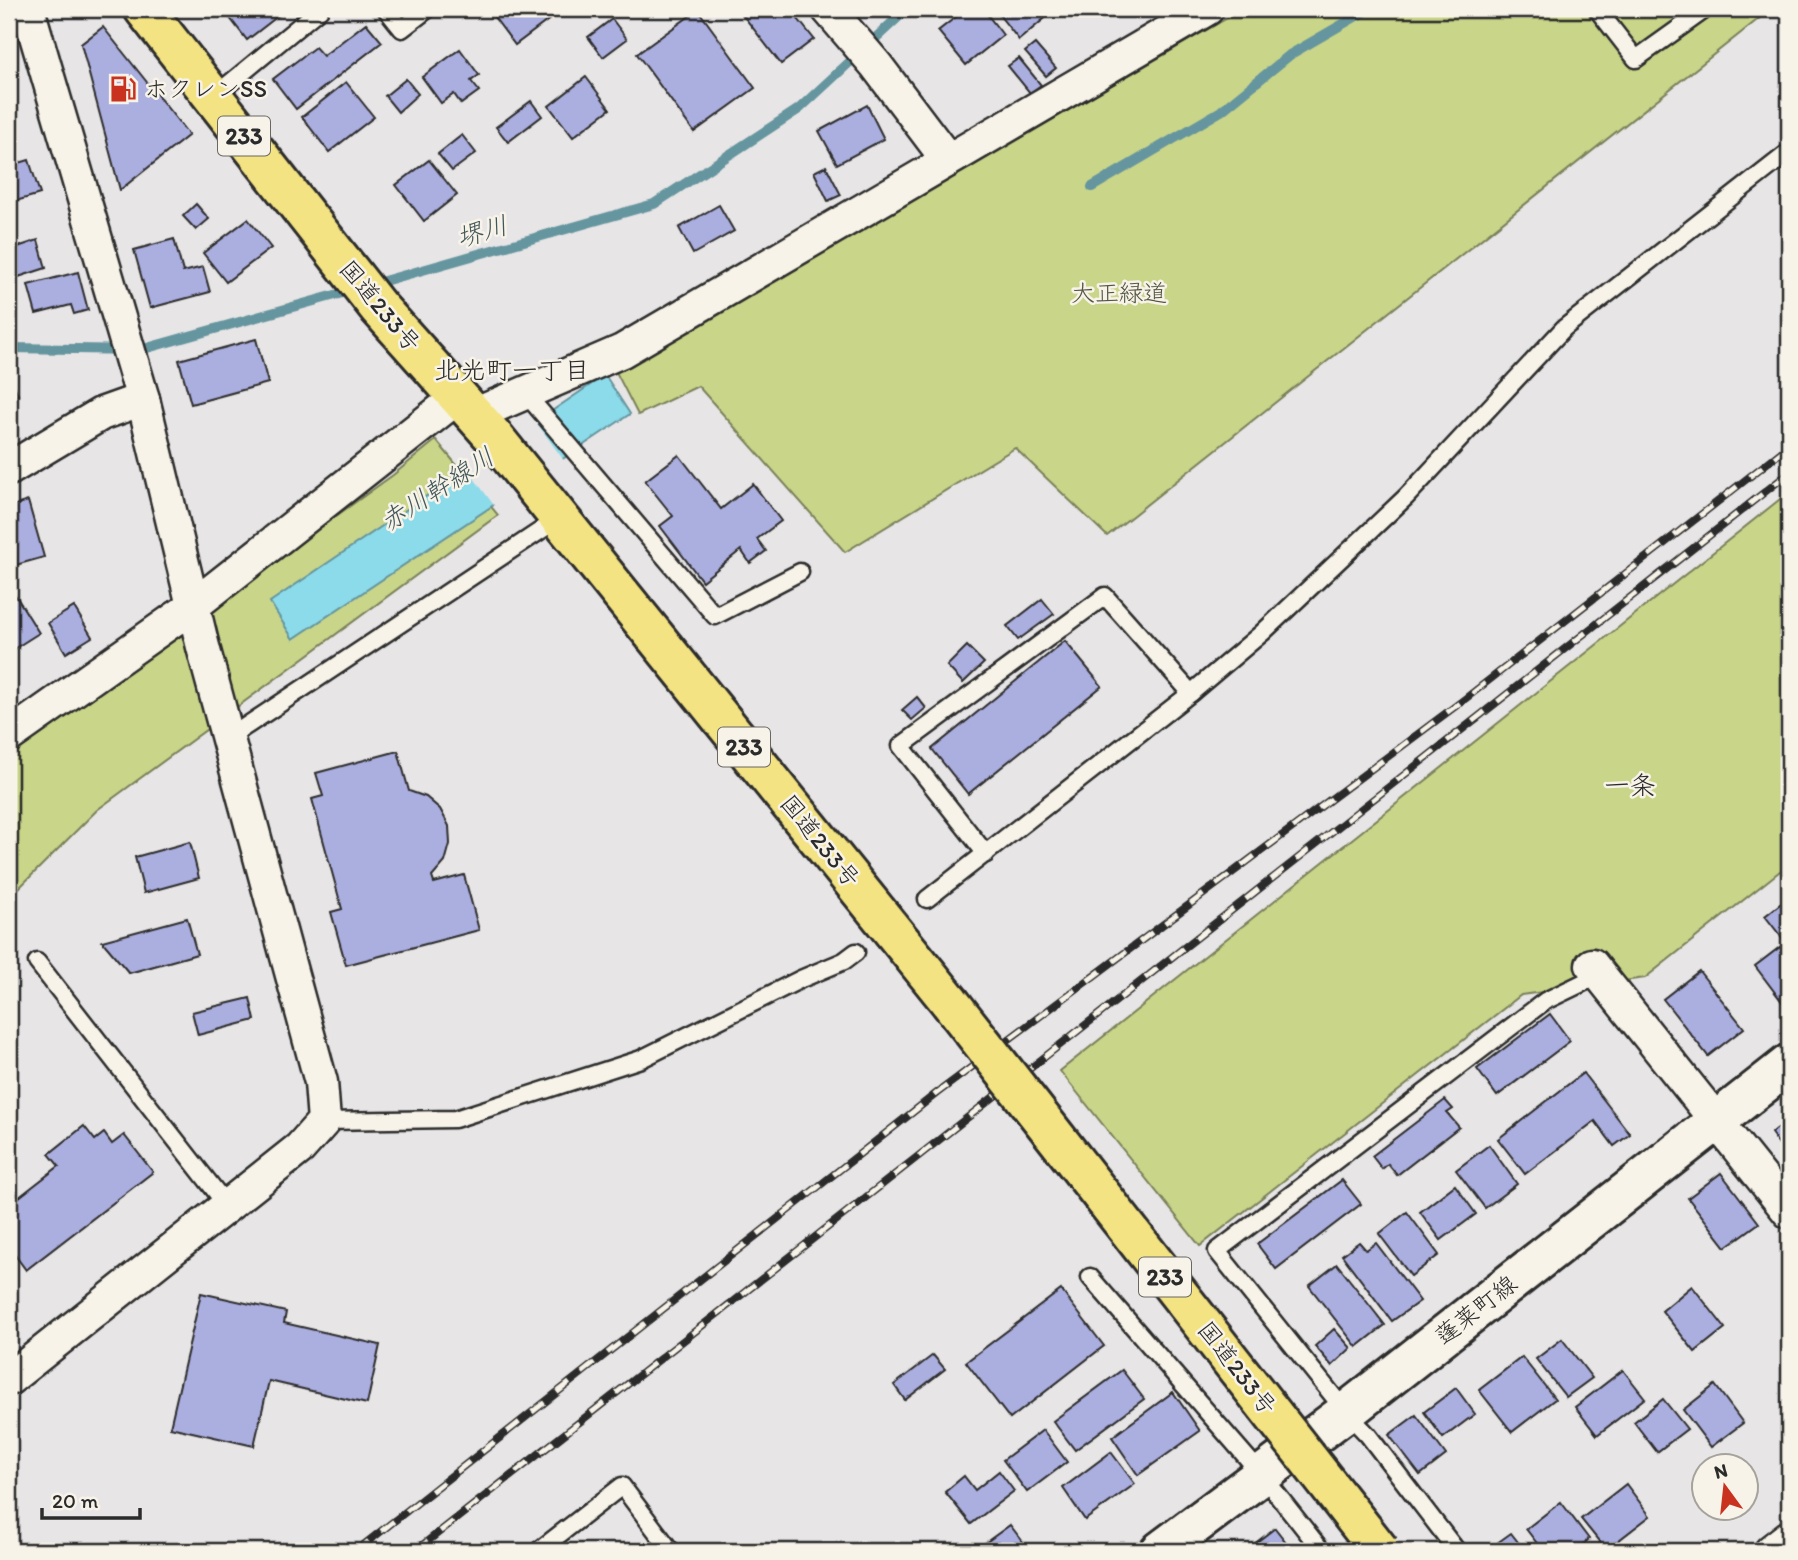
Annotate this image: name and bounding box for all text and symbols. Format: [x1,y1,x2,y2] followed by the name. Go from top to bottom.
[108,74,138,104] fuel station icon: ホクレンSS
[144,74,267,103] place label: ホクレンSS
[218,116,270,155] road number: 233
[453,208,511,254] water label: 堺川
[334,254,427,357] street label: 国道233号
[1071,278,1167,307] park label: 大正緑道
[434,354,590,386] district label: 北光町一丁目
[374,440,500,538] water label: 赤川幹線川
[718,727,770,766] road number: 233
[1604,769,1656,801] district label: 一条
[774,789,867,893] street label: 国道233号
[1139,1258,1191,1296] road number: 233
[1429,1269,1522,1351] street label: 蓬莱町線
[1192,1315,1283,1420] street label: 国道233号
[1689,1452,1759,1522] north arrow
[1712,1458,1730,1484] text: N
[42,1476,140,1520] scale bar
[52,1488,99,1513] text: 20 m

